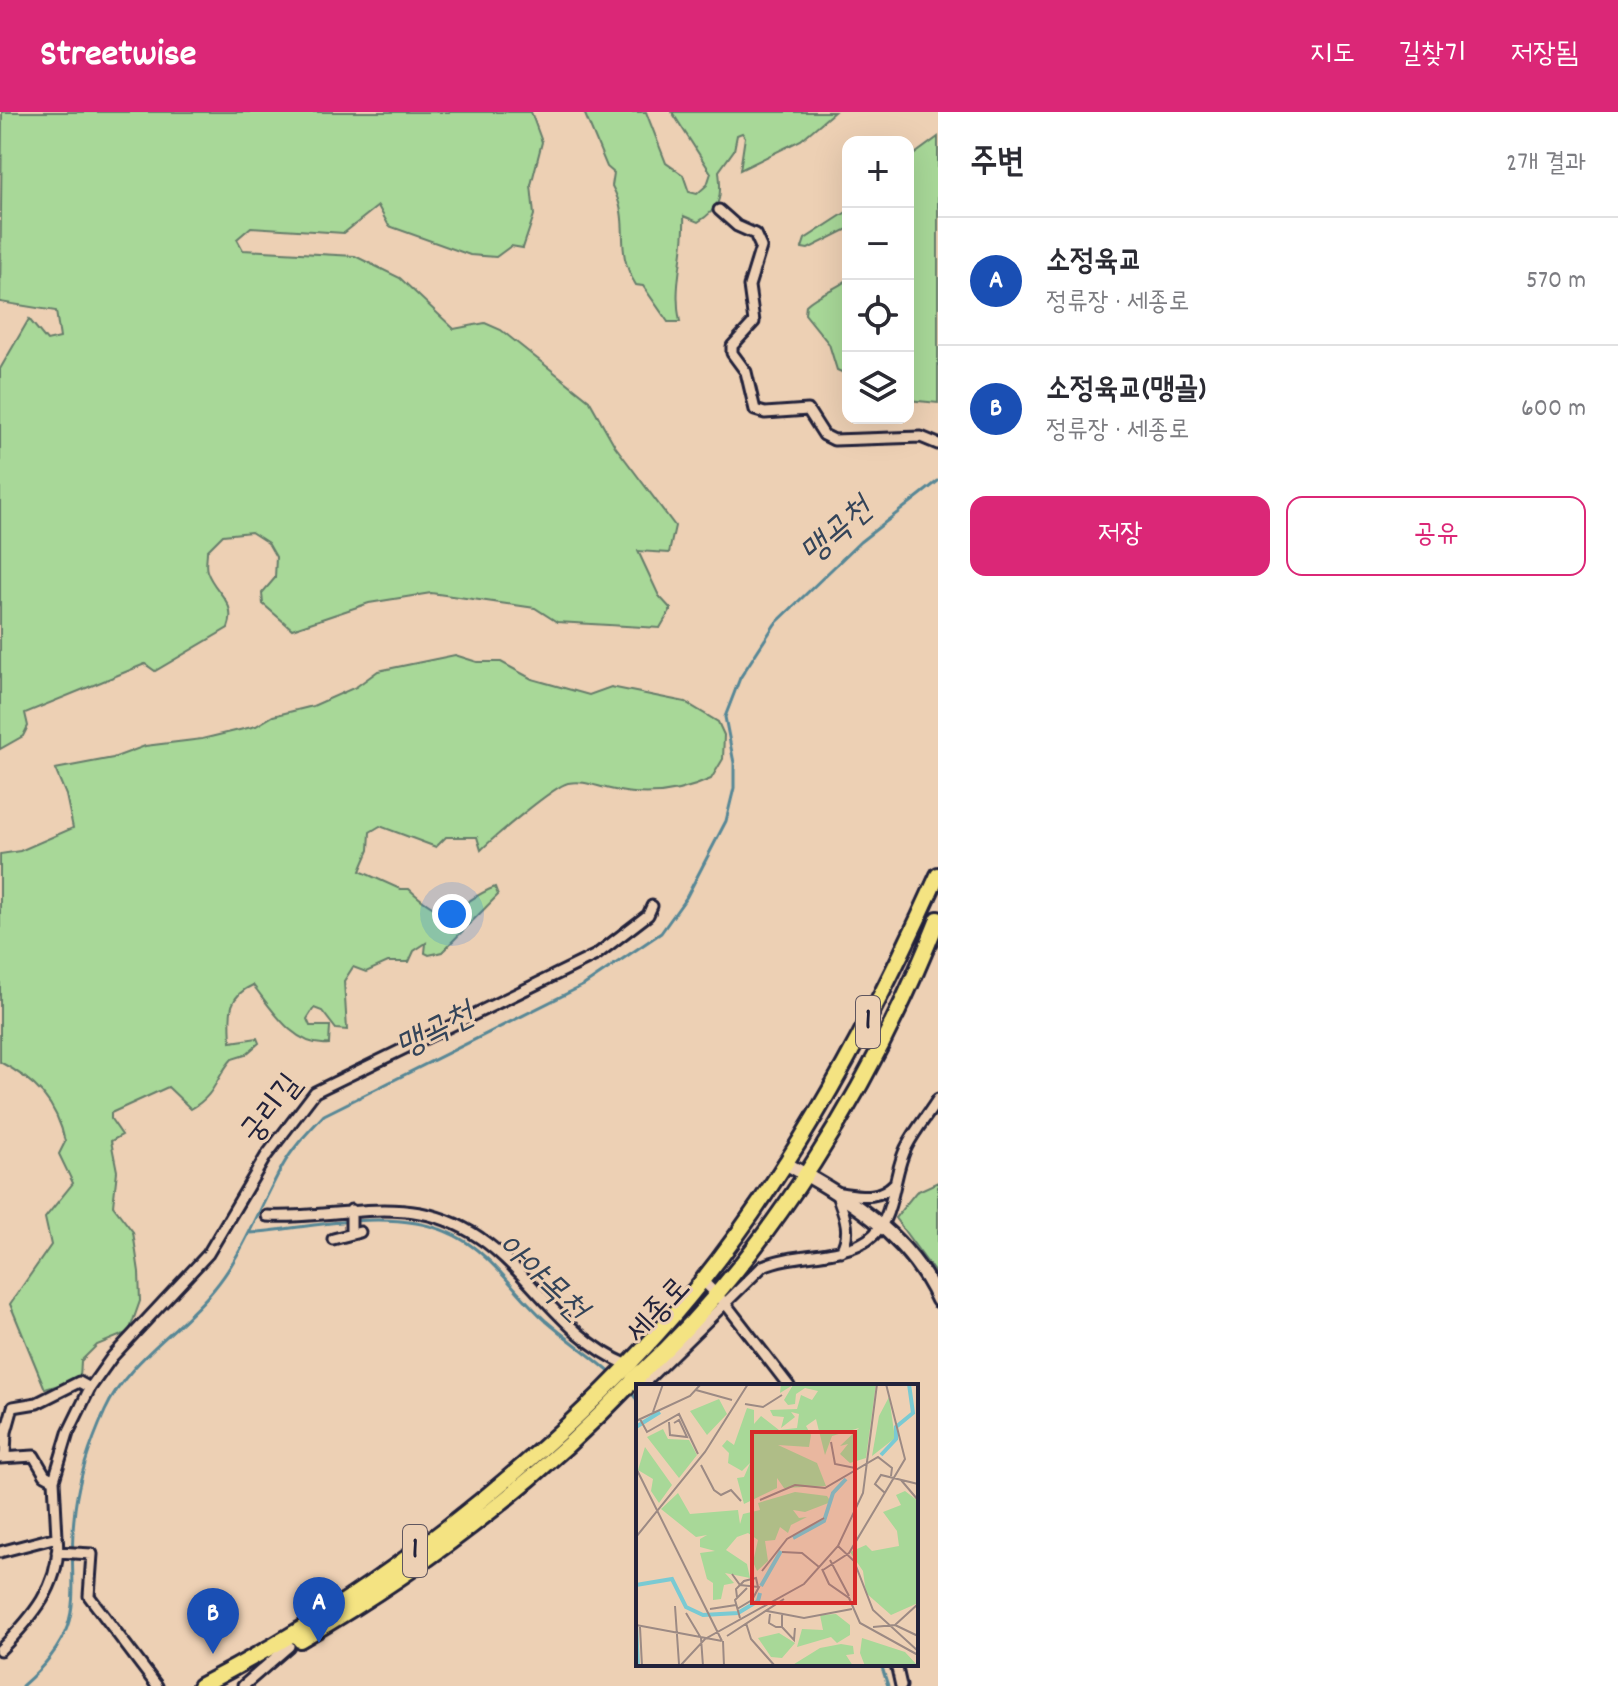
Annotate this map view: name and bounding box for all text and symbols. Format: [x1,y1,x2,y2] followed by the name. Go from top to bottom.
[40,29,197,84] text: Streetwise
[1310,36,1355,76] text: 지도
[1399,36,1466,76] text: 길찾기
[1510,36,1578,76] text: 저장됨
[842,136,914,424] map controls
[842,136,914,208] button: +
[970,140,1025,189] text: 주변
[1506,146,1586,183] text: 2개 결과
[842,208,914,280] button: −
[1046,242,1143,285] text: 소정육교
[989,263,1003,300] text: A
[1526,263,1586,300] text: 570 m
[842,280,914,352] button: locate
[1046,285,1189,322] text: 정류장 · 세종로
[842,352,914,424] button: layers
[1046,370,1206,413] text: 소정육교(맹골)
[990,391,1002,428] text: B
[1521,391,1586,428] text: 600 m
[1046,413,1189,450] text: 정류장 · 세종로
[791,485,888,578] water label: 맹곡천
[970,496,1270,576] button: 저장
[1286,496,1586,576] button: 공유
[432,894,472,934] your location
[388,991,487,1073] water label: 맹곡천
[856,996,880,1048] road number: 1
[231,1065,315,1155] street label: 궁리길
[483,1225,599,1338] water label: 아야목천
[617,1268,703,1356] street label: 세종로
[636,1384,918,1666] inset map
[403,1525,427,1577] road number: 1
[293,1577,345,1643] pin: A
[187,1588,239,1654] pin: B

